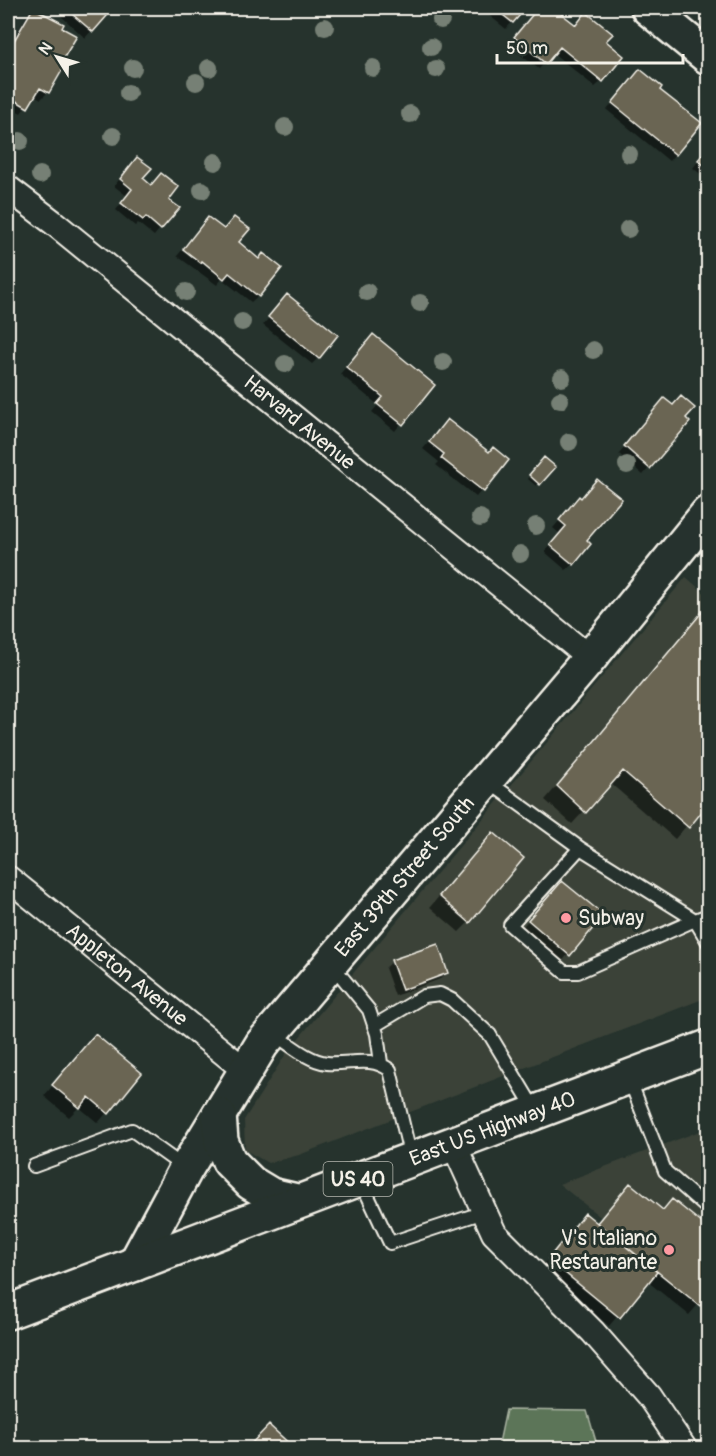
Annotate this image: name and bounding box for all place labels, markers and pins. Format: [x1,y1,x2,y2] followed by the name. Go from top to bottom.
[578,905,644,932] place label: Subway
[559,911,573,925] marker: Subway
[550,1225,658,1276] place label: V's Italiano Restaurante
[662,1243,676,1257] marker: V's Italiano Restaurante

